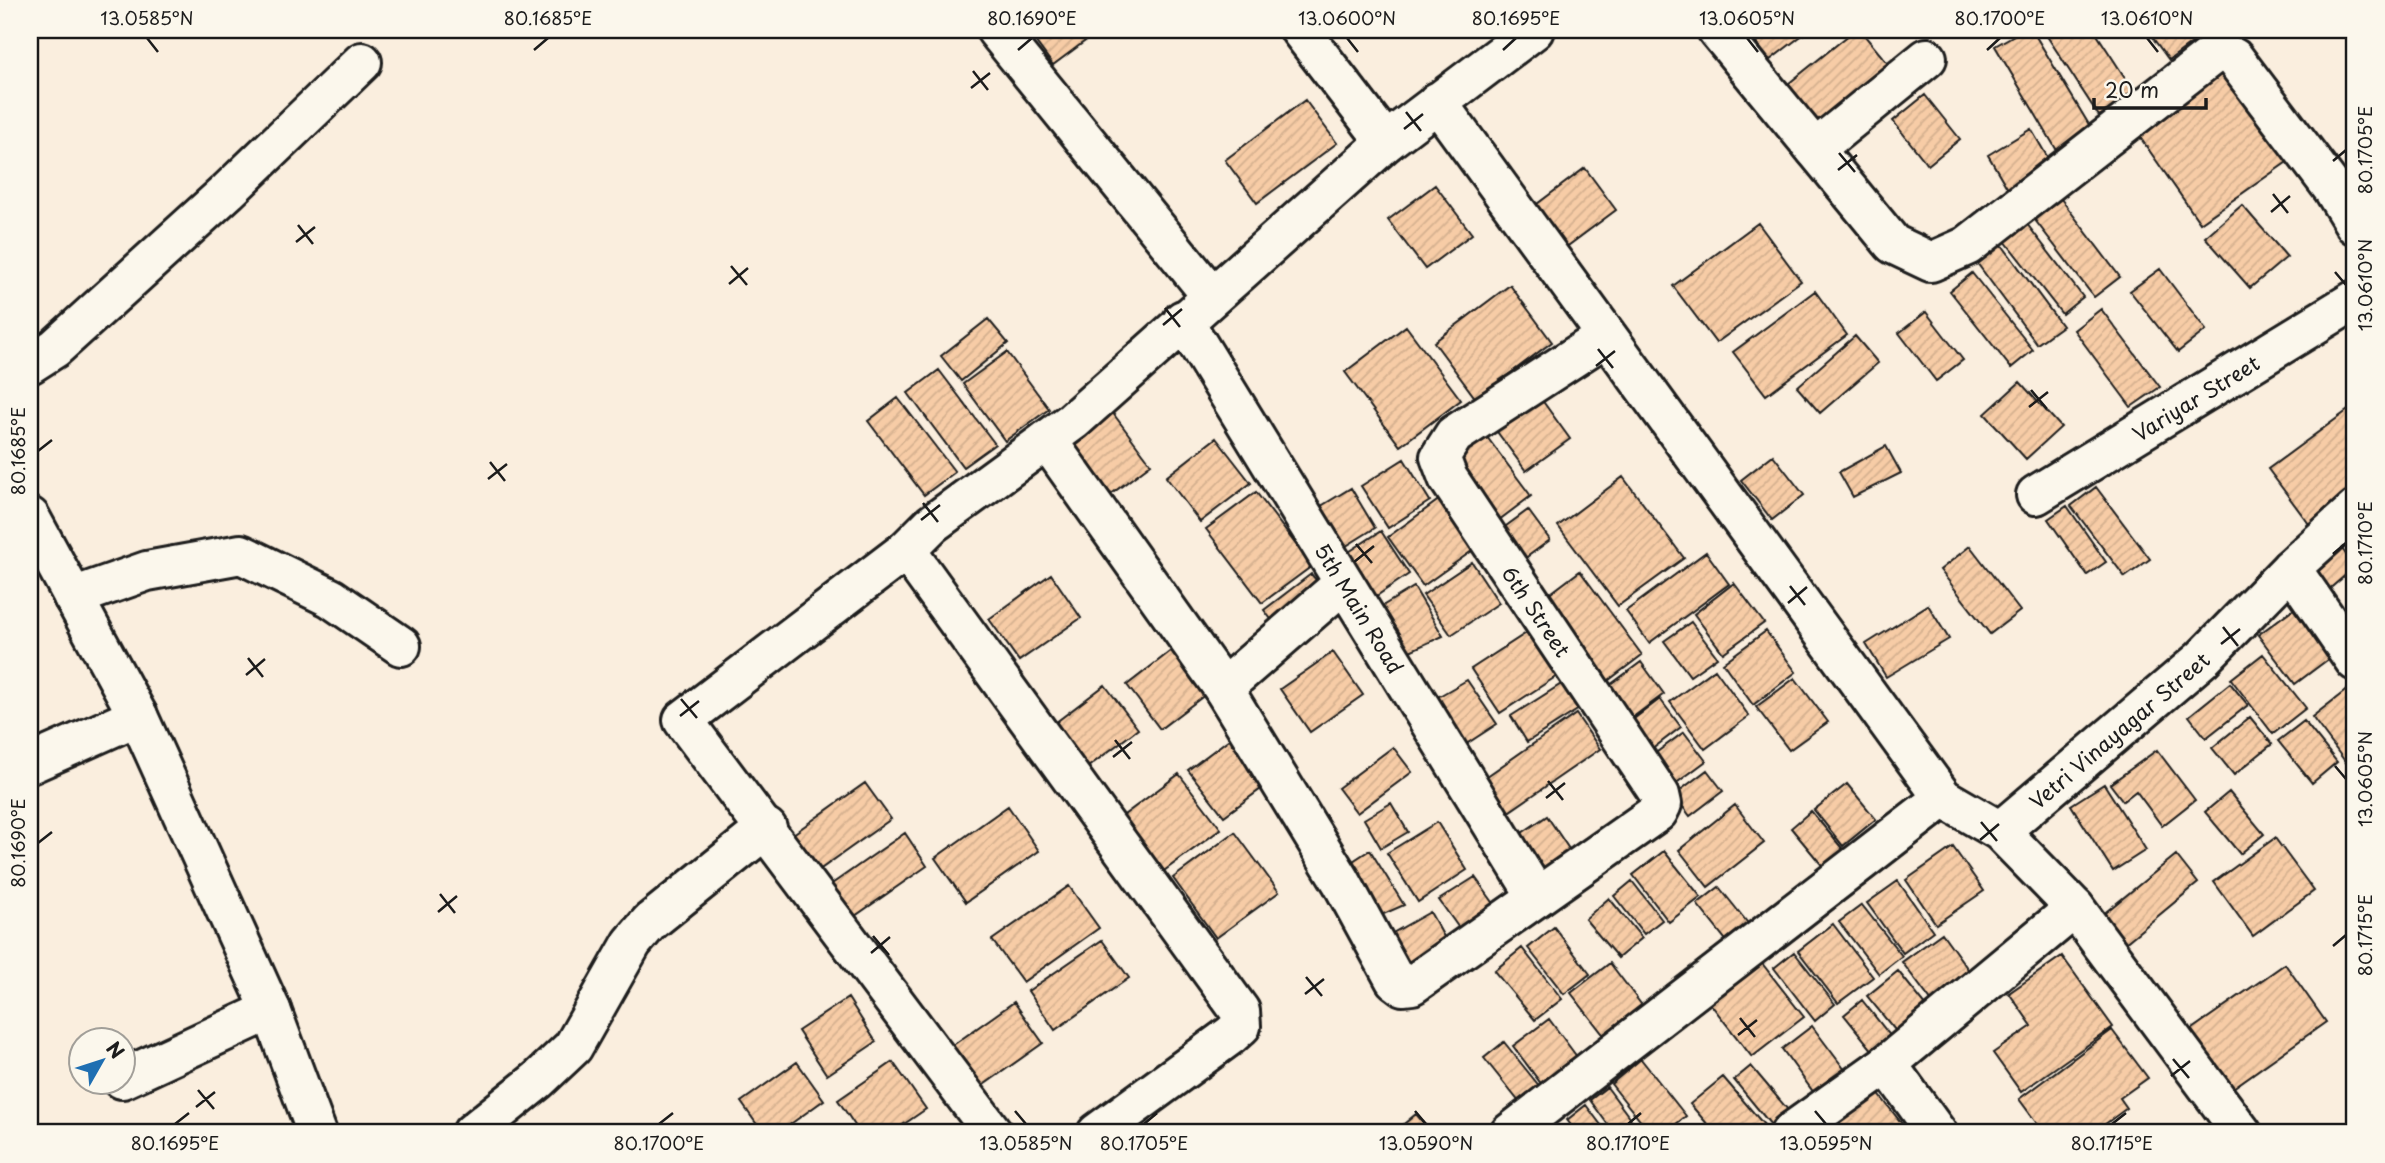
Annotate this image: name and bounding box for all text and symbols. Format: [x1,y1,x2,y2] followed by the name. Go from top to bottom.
[100,4,194,31] text: 13.0585°N
[504,4,592,31] text: 80.1685°E
[987,4,1077,31] text: 80.1690°E
[1298,4,1396,31] text: 13.0600°N
[1472,4,1560,31] text: 80.1695°E
[1699,4,1795,31] text: 13.0605°N
[1955,4,2045,31] text: 80.1700°E
[2101,4,2193,31] text: 13.0610°N
[2094,66,2206,110] scale bar
[2105,73,2159,105] text: 20 m
[2351,106,2378,194] text: 80.1705°E
[2351,239,2378,331] text: 13.0610°N
[2126,346,2265,449] street label: Variyar Street
[4,407,31,495] text: 80.1685°E
[2351,501,2378,585] text: 80.1710°E
[1307,537,1412,679] street label: 5th Main Road
[1495,559,1579,663] street label: 6th Street
[2022,644,2217,816] street label: Vetri Vinayagar Street
[2351,731,2378,827] text: 13.0605°N
[4,798,31,888] text: 80.1690°E
[2351,894,2378,976] text: 80.1715°E
[66,1026,136,1096] north arrow
[100,1035,132,1064] text: N
[131,1129,219,1156] text: 80.1695°E
[614,1129,704,1156] text: 80.1700°E
[979,1129,1073,1156] text: 13.0585°N
[1100,1129,1188,1156] text: 80.1705°E
[1379,1129,1473,1156] text: 13.0590°N
[1586,1129,1670,1156] text: 80.1710°E
[1779,1129,1873,1156] text: 13.0595°N
[2071,1129,2153,1156] text: 80.1715°E

